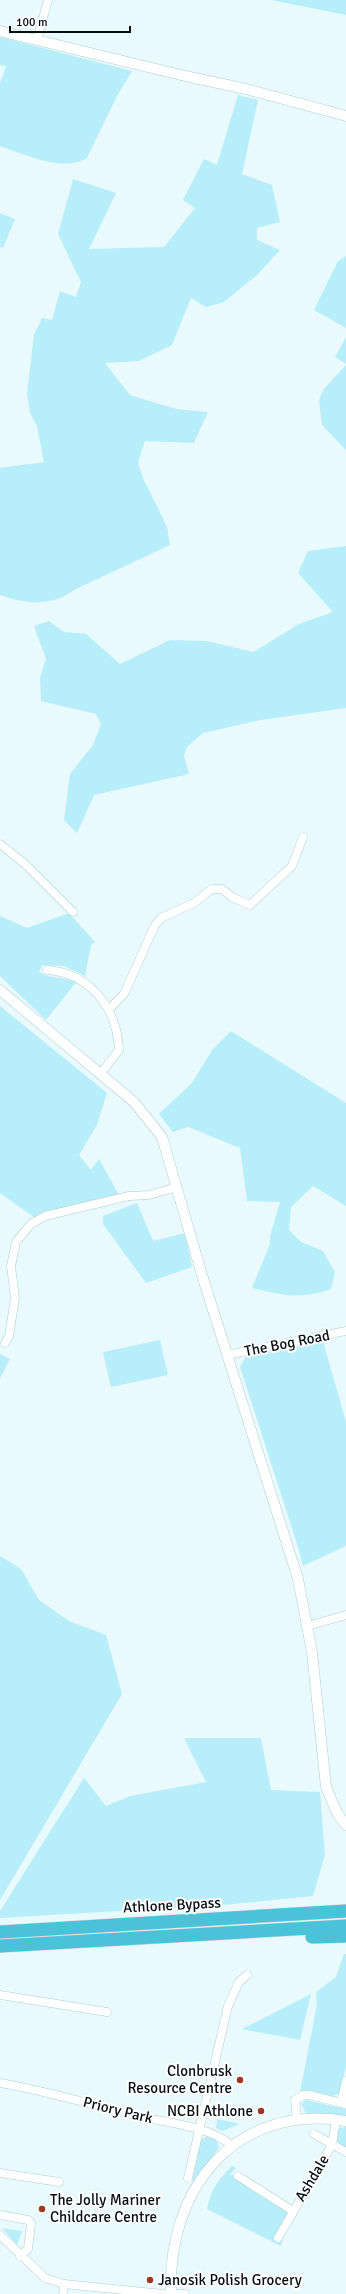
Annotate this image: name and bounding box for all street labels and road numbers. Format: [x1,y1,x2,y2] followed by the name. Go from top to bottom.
[243,1326,331,1360] street label: The Bog Road
[123,1893,222,1917] street label: Athlone Bypass
[81,2093,155,2127] street label: Priory Park
[291,2151,333,2205] street label: Ashdale

